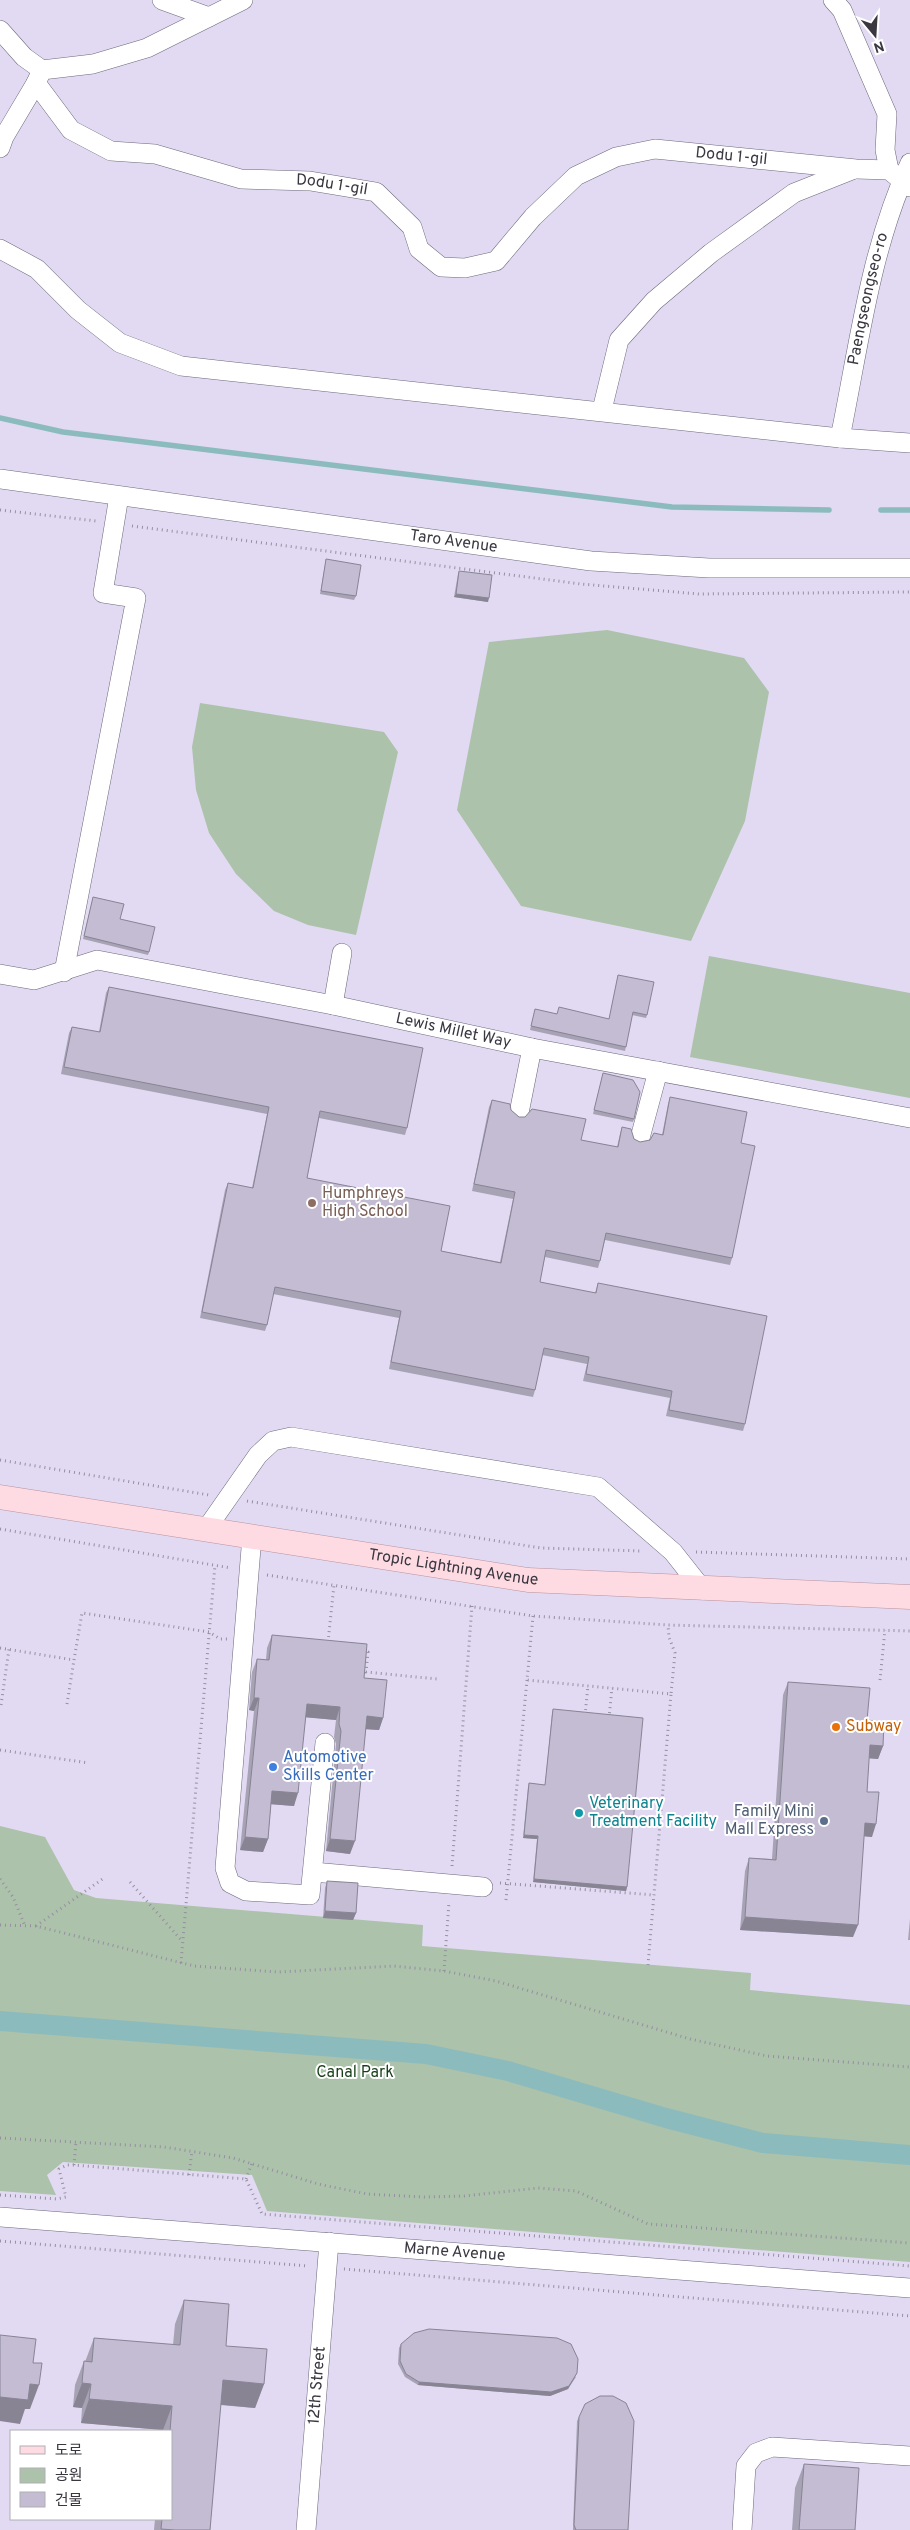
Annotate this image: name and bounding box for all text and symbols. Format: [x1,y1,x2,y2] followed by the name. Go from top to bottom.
[850,10,900,60] north arrow
[871,36,886,56] text: N
[694,143,768,170] street label: Dodu 1-gil
[296,171,369,200] street label: Dodu 1-gil
[844,230,893,367] street label: Paengseongseo-ro
[409,526,499,558] street label: Taro Avenue
[394,1009,513,1053] street label: Lewis Millet Way
[322,1184,408,1222] place label: Humphreys High School
[306,1197,318,1209] marker: Humphreys High School
[367,1545,539,1590] street label: Tropic Lightning Avenue
[846,1717,902,1737] place label: Subway
[830,1721,842,1733] marker: Subway
[283,1748,374,1786] place label: Automotive Skills Center
[267,1761,279,1773] marker: Automotive Skills Center
[589,1794,717,1832] place label: Veterinary Treatment Facility
[725,1802,814,1840] place label: Family Mini Mall Express
[573,1807,585,1819] marker: Veterinary Treatment Facility
[818,1815,830,1827] marker: Family Mini Mall Express
[316,2063,394,2083] park label: Canal Park
[403,2239,506,2266] street label: Marne Avenue
[304,2346,331,2425] street label: 12th Street
[10,2430,172,2520] legend
[55,2442,83,2461] text: 도로
[55,2467,83,2486] text: 공원
[55,2492,83,2511] text: 건물

